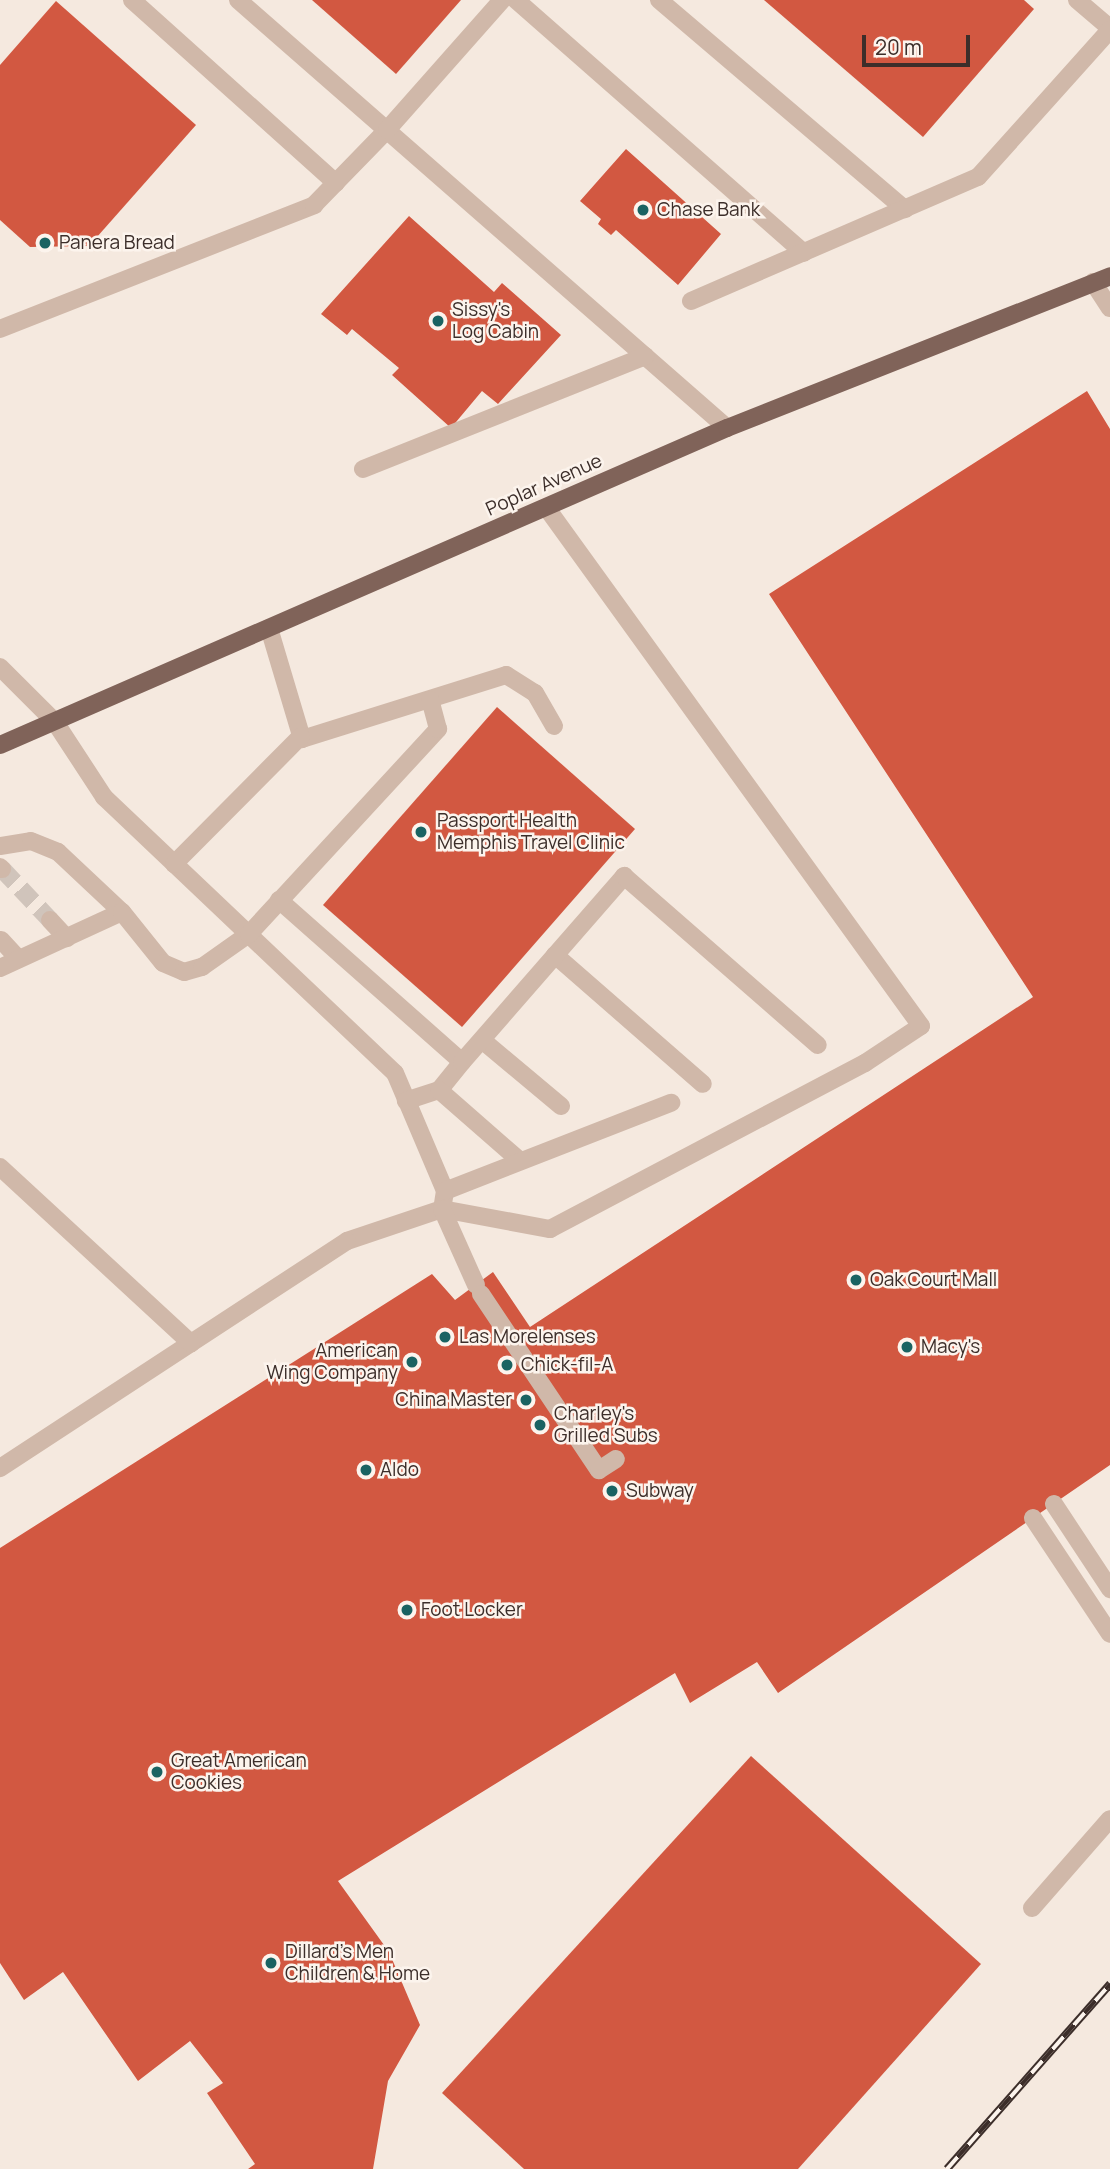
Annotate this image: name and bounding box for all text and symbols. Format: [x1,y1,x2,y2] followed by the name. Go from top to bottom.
[865,21,974,65] scale bar
[875,33,922,61] text: 20 m
[657,199,760,221] place label: Chase Bank
[635,202,651,218] marker: Chase Bank
[59,232,175,254] place label: Panera Bread
[37,235,53,251] marker: Panera Bread
[452,299,539,343] place label: Sissy's Log Cabin
[430,313,446,329] marker: Sissy's Log Cabin
[482,449,606,521] street label: Poplar Avenue
[437,810,625,854] place label: Passport Health Memphis Travel Clinic
[411,822,431,842] marker: Passport Health Memphis Travel Clinic
[870,1269,997,1291] place label: Oak Court Mall
[848,1272,864,1288] marker: Oak Court Mall
[459,1326,596,1348] place label: Las Morelenses
[437,1329,453,1345] marker: Las Morelenses
[921,1336,980,1358] place label: Macy's
[899,1339,915,1355] marker: Macy's
[266,1340,398,1384] place label: American Wing Company
[404,1354,420,1370] marker: American Wing Company
[521,1354,613,1376] place label: Chick-fil-A
[499,1357,515,1373] marker: Chick-fil-A
[395,1389,512,1411] place label: China Master
[518,1392,534,1408] marker: China Master
[554,1403,658,1447] place label: Charley's Grilled Subs
[532,1417,548,1433] marker: Charley's Grilled Subs
[380,1459,419,1481] place label: Aldo
[358,1462,374,1478] marker: Aldo
[626,1480,694,1502] place label: Subway
[604,1483,620,1499] marker: Subway
[421,1599,523,1621] place label: Foot Locker
[399,1602,415,1618] marker: Foot Locker
[171,1750,307,1794] place label: Great American Cookies
[149,1764,165,1780] marker: Great American Cookies
[285,1941,430,1985] place label: Dillard's Men Children & Home
[263,1955,279,1971] marker: Dillard's Men Children & Home

